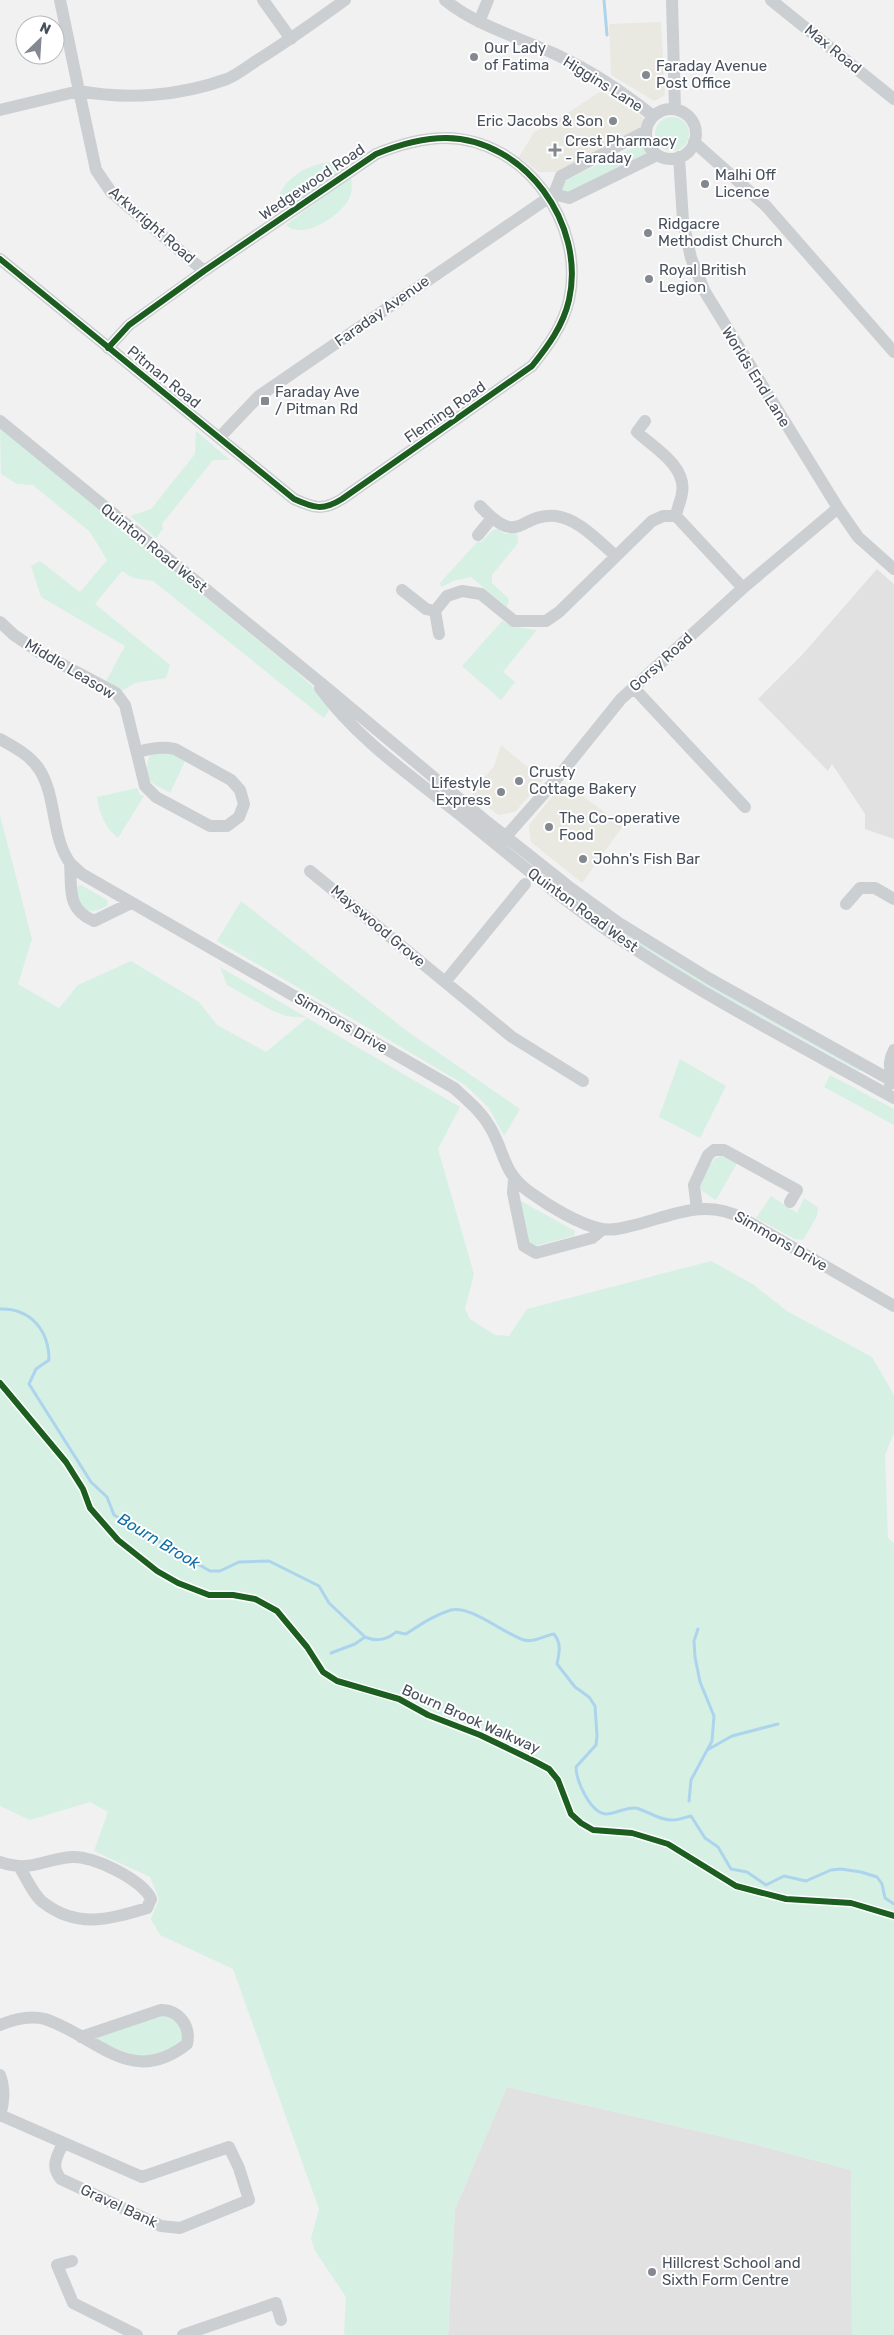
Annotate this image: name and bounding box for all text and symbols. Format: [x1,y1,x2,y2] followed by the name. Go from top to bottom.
[15,15,65,65] north arrow
[37,19,53,39] text: N
[801,21,865,77] street label: Max Road
[484,39,549,74] place label: Our Lady of Fatima
[468,51,480,63] marker: Our Lady of Fatima
[560,52,646,116] street label: Higgins Lane
[656,57,767,92] place label: Faraday Avenue Post Office
[640,69,652,81] marker: Faraday Avenue Post Office
[477,112,603,130] place label: Eric Jacobs & Son
[607,115,619,127] marker: Eric Jacobs & Son
[565,132,677,167] place label: Crest Pharmacy - Faraday
[256,140,368,224] street label: Wedgewood Road
[549,144,561,156] marker: Crest Pharmacy - Faraday
[715,166,776,201] place label: Malhi Off Licence
[699,178,711,190] marker: Malhi Off Licence
[105,183,199,267] street label: Arkwright Road
[658,215,783,250] place label: Ridgacre Methodist Church
[642,227,654,239] marker: Ridgacre Methodist Church
[659,261,746,296] place label: Royal British Legion
[331,272,433,350] street label: Faraday Avenue
[643,273,655,285] marker: Royal British Legion
[718,324,794,430] street label: Worlds End Lane
[124,342,204,412] street label: Pitman Road
[401,377,489,447] street label: Fleming Road
[275,383,360,418] place label: Faraday Ave / Pitman Rd
[259,395,271,407] marker: Faraday Ave / Pitman Rd
[97,500,211,596] street label: Quinton Road West
[626,629,696,695] street label: Gorsy Road
[22,635,118,703] street label: Middle Leasow
[529,763,637,798] place label: Crusty Cottage Bakery
[431,774,491,809] place label: Lifestyle Express
[513,775,525,787] marker: Crusty Cottage Bakery
[495,786,507,798] marker: Lifestyle Express
[559,809,680,844] place label: The Co-operative Food
[543,821,555,833] marker: The Co-operative Food
[593,850,700,868] place label: John's Fish Bar
[577,853,589,865] marker: John's Fish Bar
[524,864,642,956] street label: Quinton Road West
[327,881,429,971] street label: Mayswood Grove
[291,989,391,1057] street label: Simmons Drive
[731,1207,831,1275] street label: Simmons Drive
[114,1509,204,1573] water label: Bourn Brook
[399,1680,543,1758] street label: Bourn Brook Walkway
[78,2180,161,2232] street label: Gravel Bank
[662,2254,801,2289] place label: Hillcrest School and Sixth Form Centre
[646,2266,658,2278] marker: Hillcrest School and Sixth Form Centre

